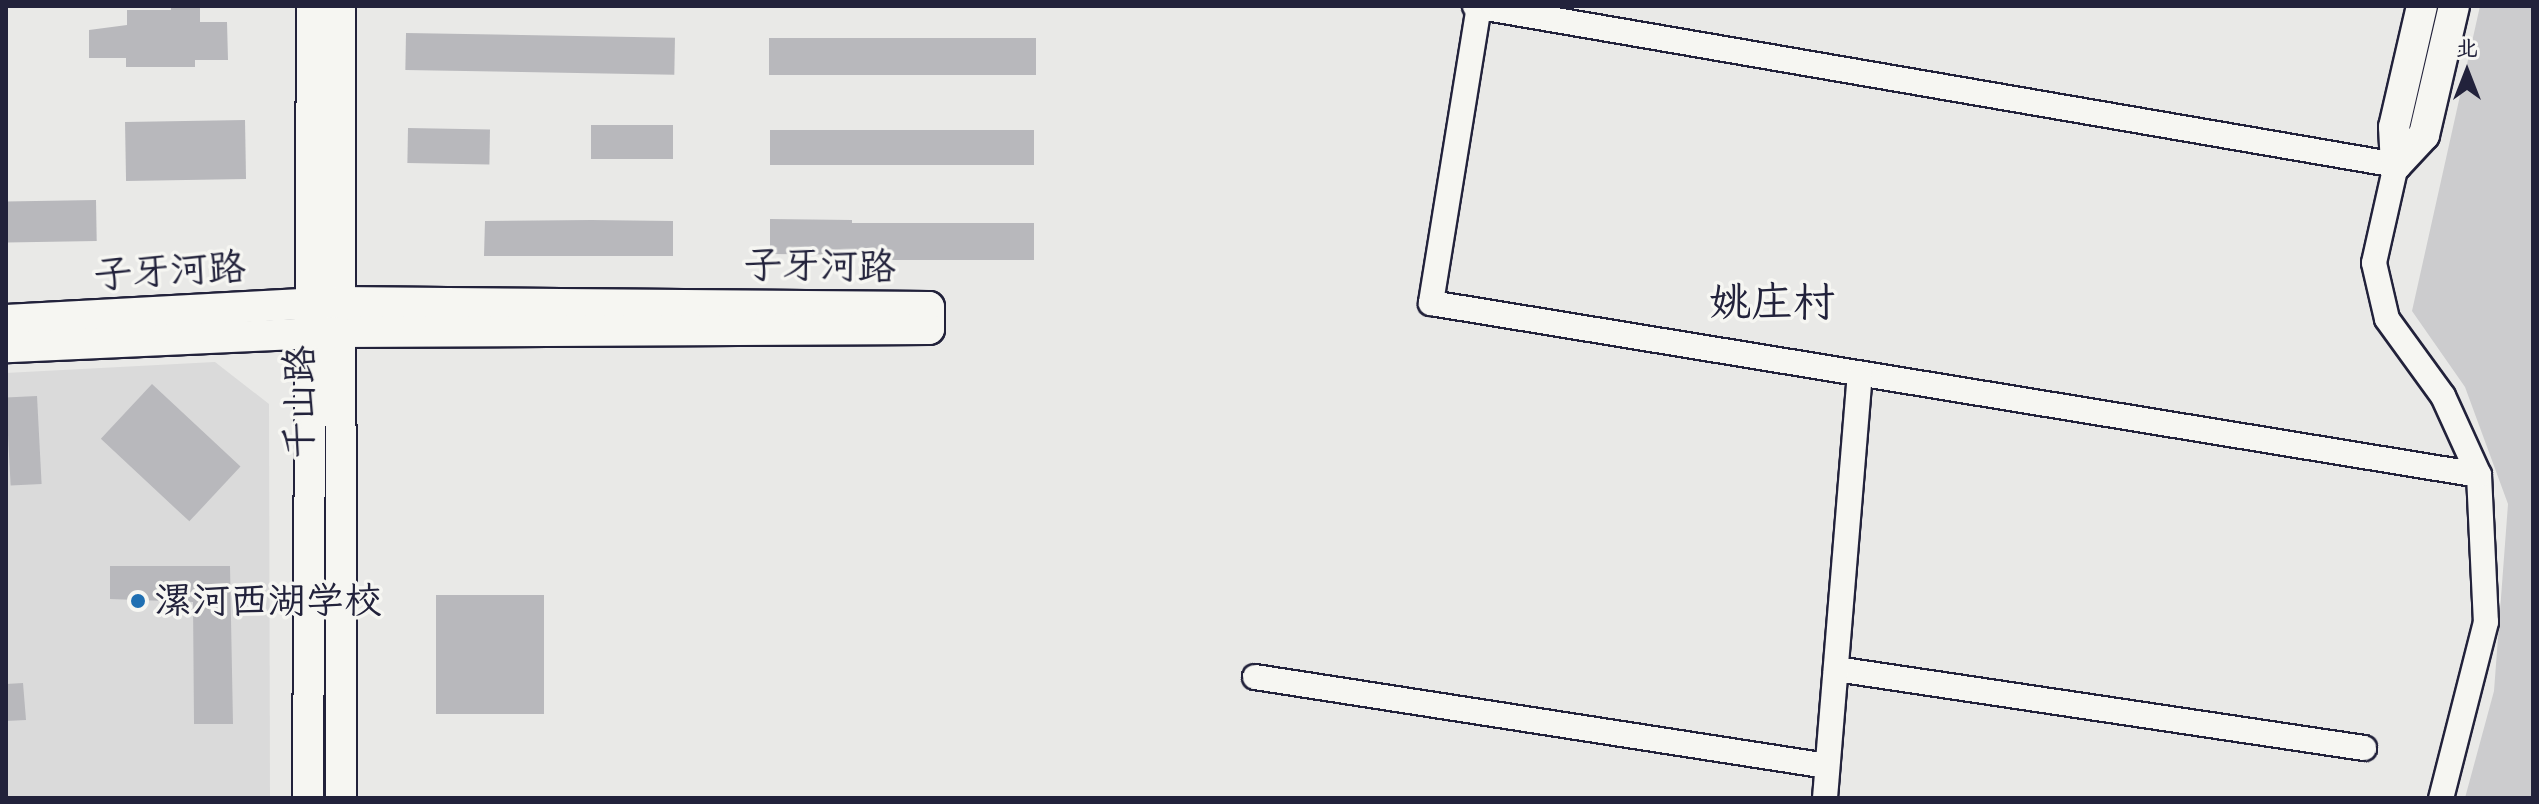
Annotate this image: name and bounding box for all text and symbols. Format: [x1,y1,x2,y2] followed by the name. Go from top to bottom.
[2427,32,2507,112] north arrow
[2456,34,2478,62] text: 北
[744,242,896,290] street label: 子牙河路
[93,244,247,298] street label: 子牙河路
[1709,278,1835,328] district label: 姚庄村
[277,345,323,459] street label: 千山路
[154,578,382,624] place label: 漯河西湖学校
[129,592,147,610] marker: 漯河西湖学校

